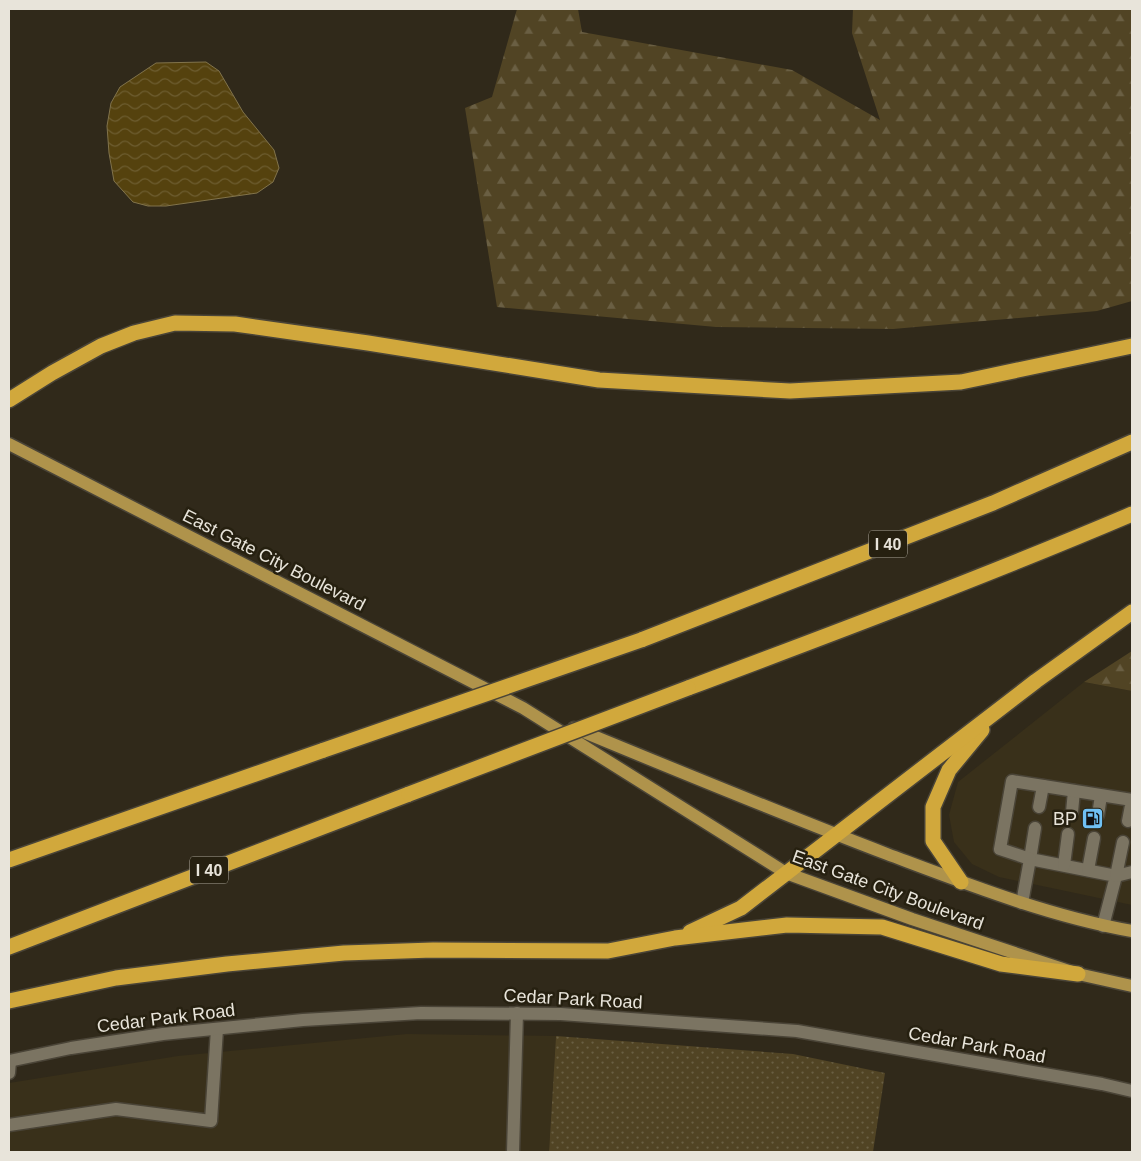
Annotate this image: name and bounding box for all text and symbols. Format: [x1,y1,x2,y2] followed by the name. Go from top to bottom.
[179,505,369,615] street label: East Gate City Boulevard
[869,530,907,558] road number: I 40
[1081,807,1105,831] fuel station icon: BP
[1053,809,1077,829] place label: BP
[790,846,986,934] street label: East Gate City Boulevard
[190,856,228,884] road number: I 40
[503,985,643,1013] street label: Cedar Park Road
[96,1000,236,1036] street label: Cedar Park Road
[907,1023,1047,1067] street label: Cedar Park Road

